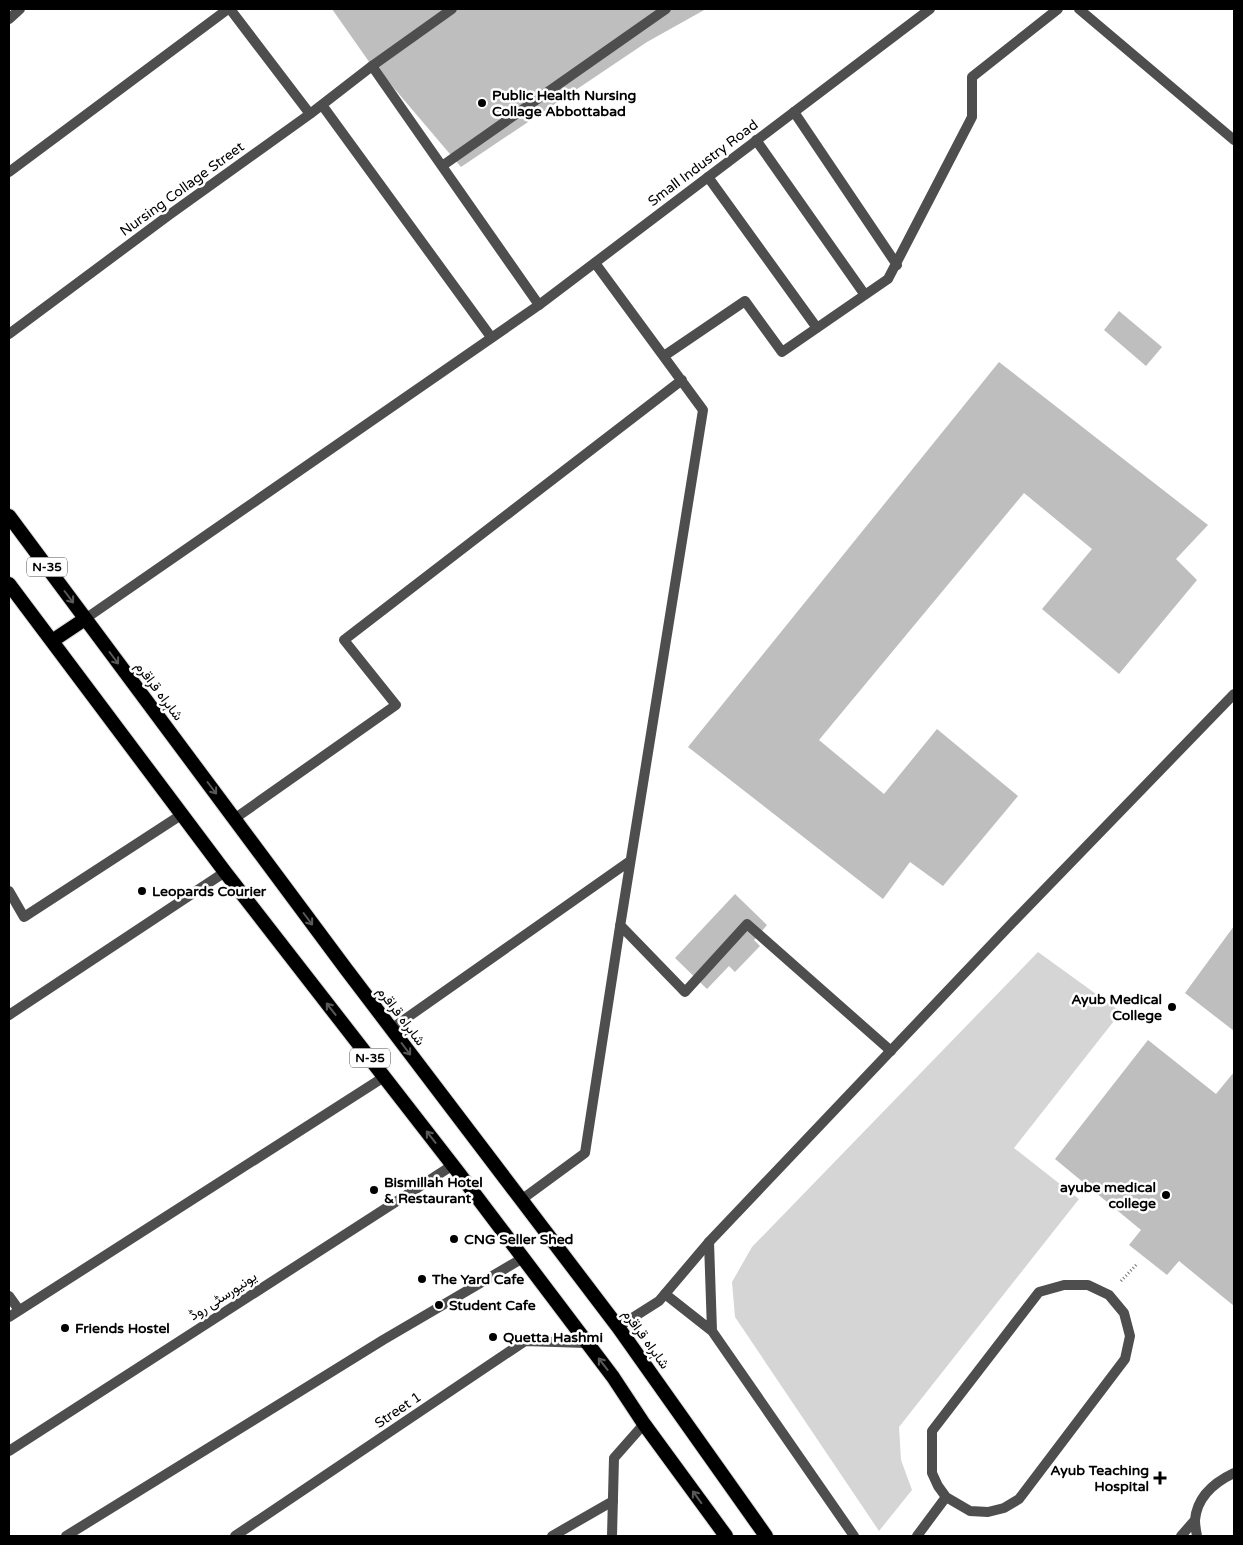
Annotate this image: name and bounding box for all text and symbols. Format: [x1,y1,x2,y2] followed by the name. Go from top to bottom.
[492,87,637,120] place label: Public Health Nursing Collage Abbottabad
[476,97,488,109] marker: Public Health Nursing Collage Abbottabad
[645,116,761,210] street label: Small Industry Road
[117,138,248,240] street label: Nursing Collage Street
[27,558,67,576] road number: N-35
[64,590,74,604] one-way arrow
[109,651,120,664] one-way arrow
[130,658,187,725] street label: شاہراہ قراقرم
[206,781,217,794] one-way arrow
[152,883,267,900] place label: Leopards Courier
[136,885,148,897] marker: Leopards Courier
[303,911,314,925] one-way arrow
[372,983,429,1050] street label: شاہراہ قراقرم
[1071,991,1162,1024] place label: Ayub Medical College
[1166,1001,1178,1013] marker: Ayub Medical College
[326,1003,337,1016] one-way arrow
[401,1042,411,1056] one-way arrow
[350,1048,390,1068] road number: N-35
[426,1131,437,1144] one-way arrow
[384,1174,483,1207] place label: Bismillah Hotel & Restaurant
[1060,1179,1156,1212] place label: ayube medical college
[368,1184,380,1196] marker: Bismillah Hotel & Restaurant
[1160,1189,1172,1201] marker: ayube medical college
[464,1231,574,1248] place label: CNG Seller Shed
[448,1233,460,1245] marker: CNG Seller Shed
[186,1268,260,1324] street label: یونیورسٹی روڈ
[431,1271,524,1288] place label: The Yard Cafe
[416,1273,428,1285] marker: The Yard Cafe
[449,1297,536,1314] place label: Student Cafe
[433,1299,445,1311] marker: Student Cafe
[618,1306,673,1373] street label: شاہراہ قراقرم
[75,1320,170,1337] place label: Friends Hostel
[59,1322,71,1334] marker: Friends Hostel
[503,1329,603,1346] place label: Quetta Hashmi
[487,1331,499,1343] marker: Quetta Hashmi
[598,1357,608,1371] one-way arrow
[372,1388,424,1432] street label: Street 1
[1050,1462,1149,1495] place label: Ayub Teaching Hospital
[1153,1471,1167,1485] marker: Ayub Teaching Hospital
[692,1490,702,1504] one-way arrow

